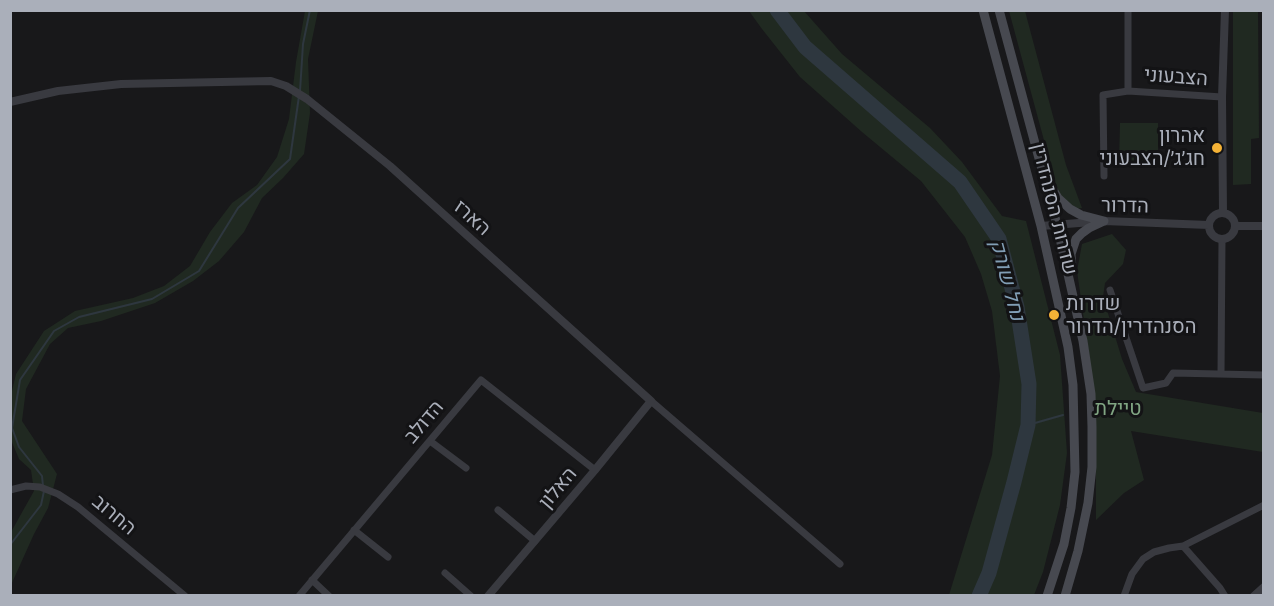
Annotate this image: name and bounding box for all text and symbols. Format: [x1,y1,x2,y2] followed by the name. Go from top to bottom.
[1143,63,1209,91] street label: הצבעוני
[1100,124,1205,171] place label: אהרון חג׳ג׳/הצבעוני
[1026,140,1082,278] street label: שדרות הסנהדרין
[1210,141,1224,155] marker: אהרון חג׳ג׳/הצבעוני
[1101,194,1149,218] street label: הדרור
[449,195,495,241] street label: הארז
[984,237,1030,323] water label: נחל שורק
[1066,292,1196,339] place label: שדרות הסנהדרין/הדרור
[1047,308,1061,322] marker: שדרות הסנהדרין/הדרור
[399,396,449,448] street label: הדולב
[1094,397,1142,421] park label: טיילת
[534,462,582,514] street label: האלון
[87,490,141,540] street label: החרוב

